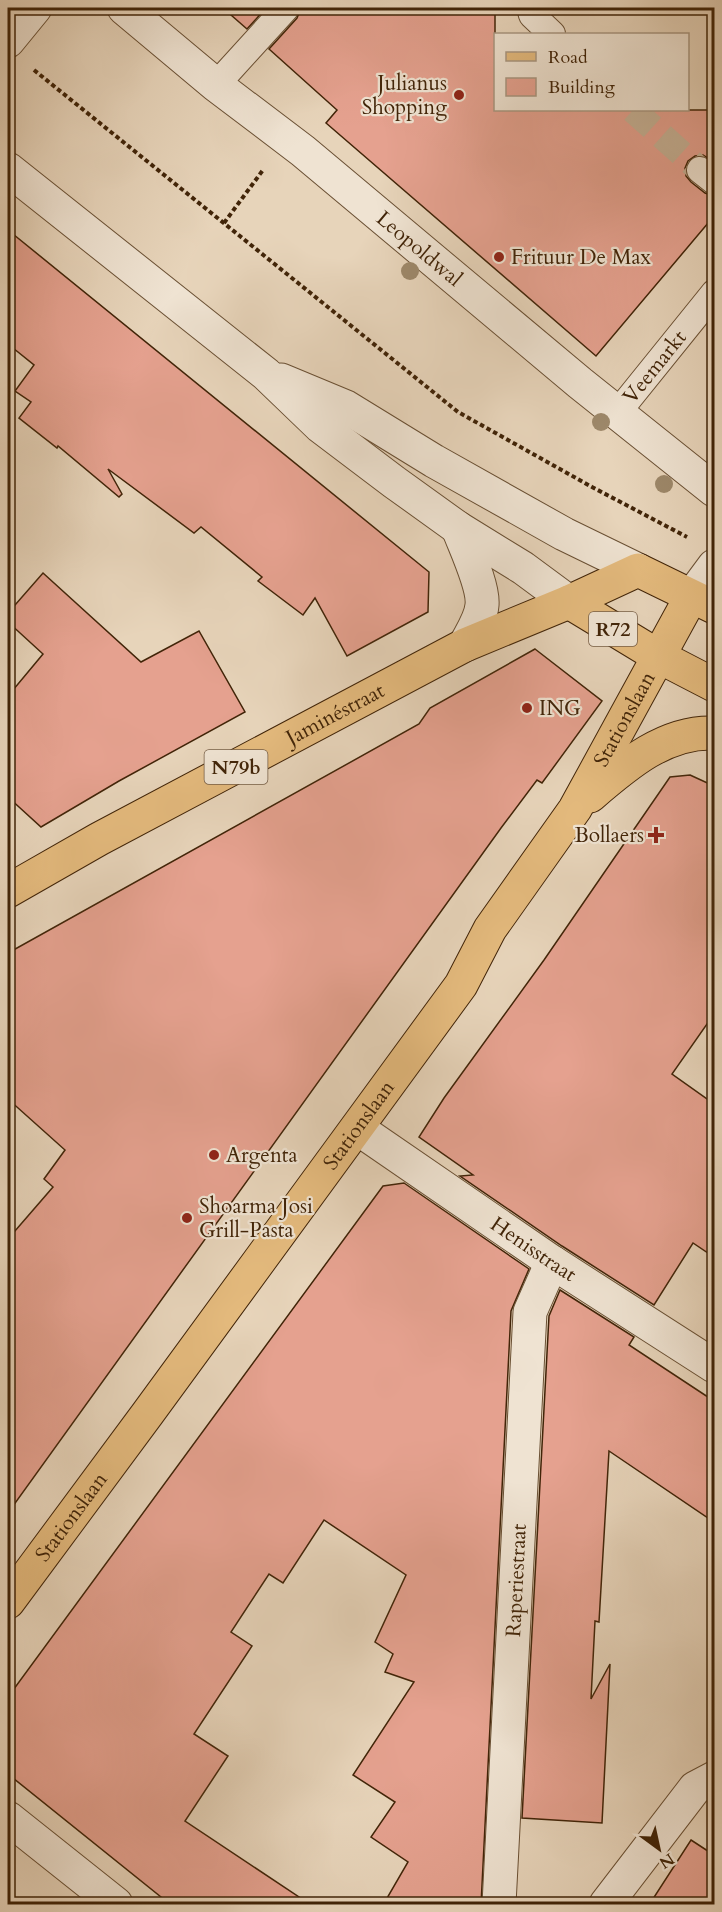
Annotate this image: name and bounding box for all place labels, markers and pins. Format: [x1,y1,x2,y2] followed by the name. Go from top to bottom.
[362,69,447,122] place label: Julianus Shopping
[452,88,466,102] marker: Julianus Shopping
[511,243,652,272] place label: Frituur De Max
[492,250,506,264] marker: Frituur De Max
[539,694,581,723] place label: ING
[520,701,534,715] marker: ING
[574,821,644,850] place label: Bollaers
[649,828,663,842] marker: Bollaers
[226,1141,298,1170] place label: Argenta
[207,1148,221,1162] marker: Argenta
[199,1192,313,1245] place label: Shoarma Josi Grill-Pasta
[180,1211,194,1225] marker: Shoarma Josi Grill-Pasta

